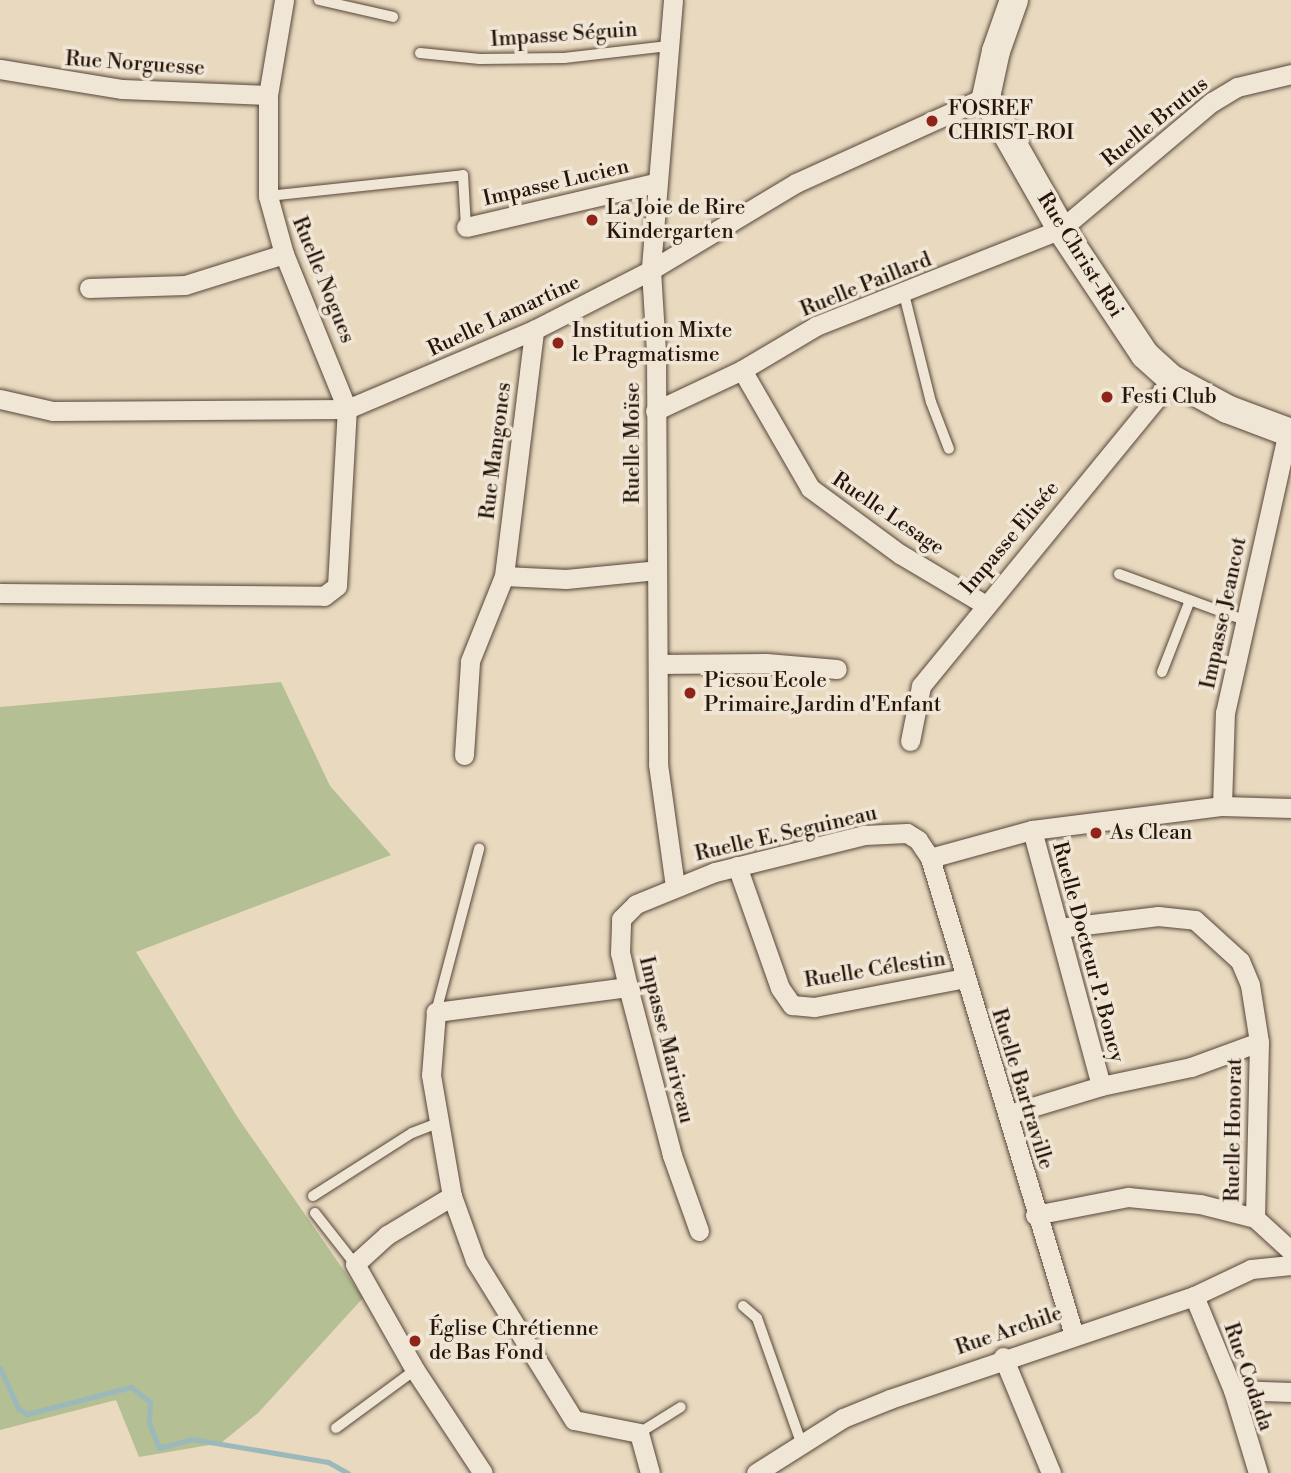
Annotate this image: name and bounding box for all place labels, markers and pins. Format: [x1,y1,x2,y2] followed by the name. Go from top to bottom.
[948,96,1074,146] place label: FOSREF CHRIST-ROI
[922,111,942,131] marker: FOSREF CHRIST-ROI
[606,195,745,245] place label: La Joie de Rire Kindergarten
[584,212,600,228] marker: La Joie de Rire Kindergarten
[572,318,732,368] place label: Institution Mixte le Pragmatisme
[550,335,566,351] marker: Institution Mixte le Pragmatisme
[1121,384,1217,410] place label: Festi Club
[1099,389,1115,405] marker: Festi Club
[704,668,941,718] place label: Picsou Ecole Primaire,Jardin d'Enfant
[682,685,698,701] marker: Picsou Ecole Primaire,Jardin d'Enfant
[1110,820,1192,846] place label: As Clean
[1088,825,1104,841] marker: As Clean
[429,1316,599,1366] place label: Église Chrétienne de Bas Fond
[407,1333,423,1349] marker: Église Chrétienne de Bas Fond

